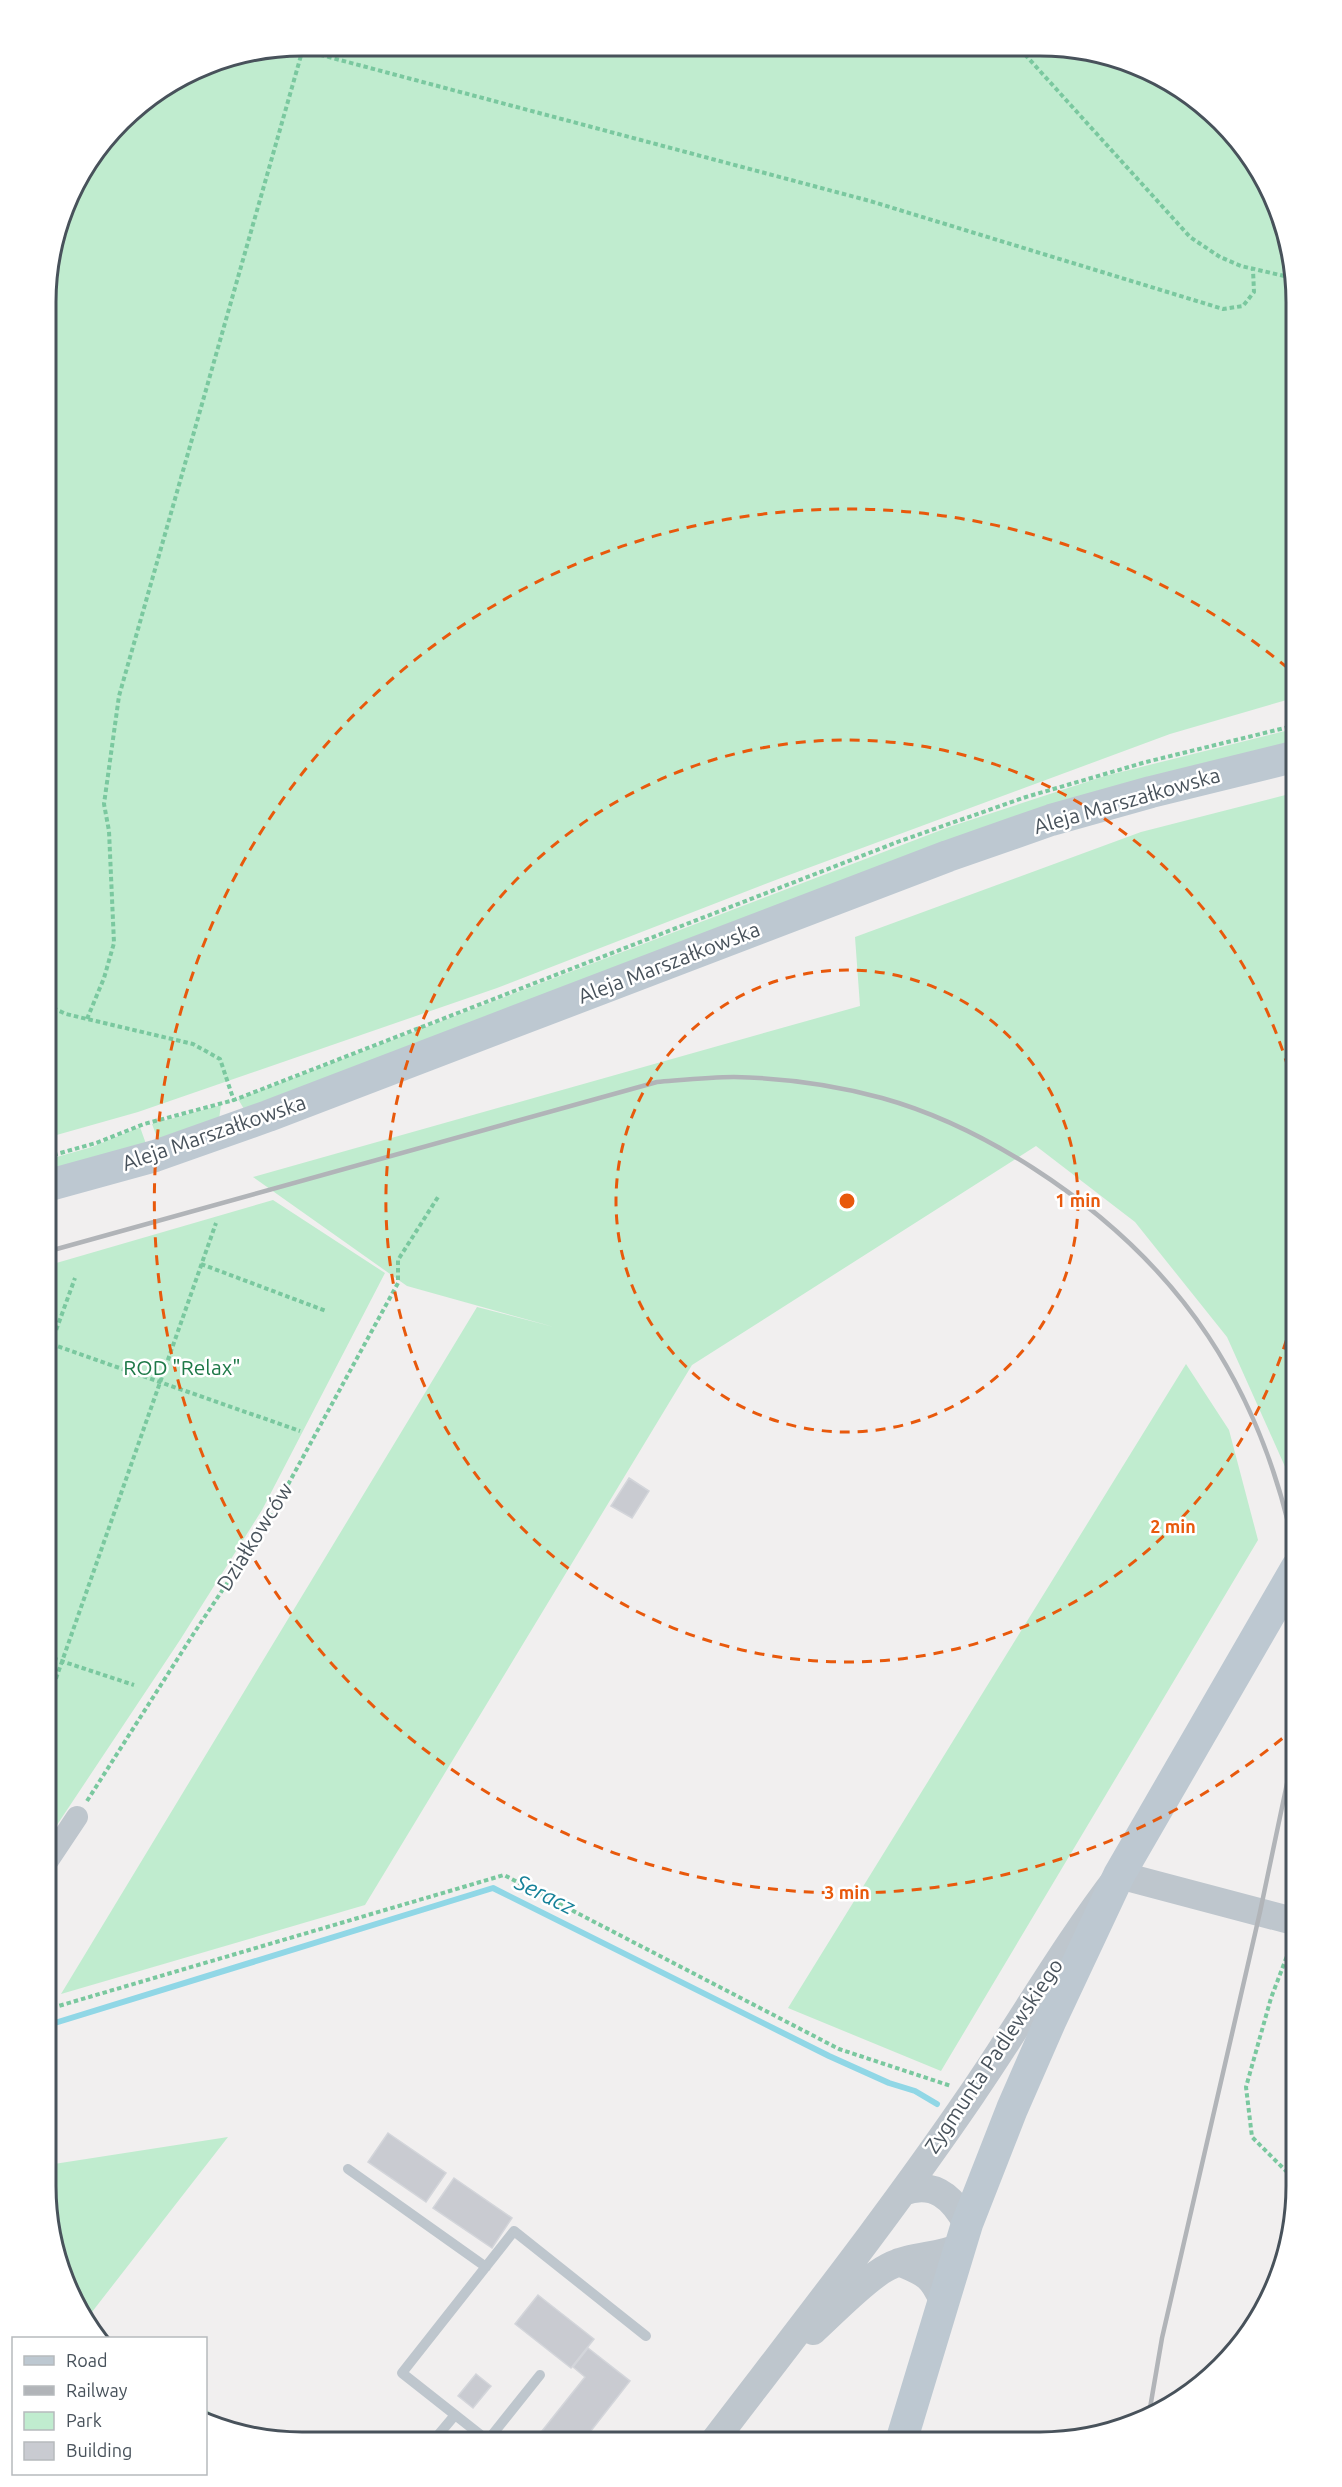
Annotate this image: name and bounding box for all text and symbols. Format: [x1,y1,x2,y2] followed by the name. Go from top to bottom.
[1031,762,1223,838] street label: Aleja Marszałkowska
[574,916,763,1008] street label: Aleja Marszałkowska
[119,1089,309,1175] street label: Aleja Marszałkowska
[1055,1190,1101,1210] text: 1 min
[837,1191,857,1211] centre of rings
[123,1355,241,1379] park label: ROD "Relax"
[211,1478,297,1595] street label: Działkowców
[1150,1516,1196,1536] text: 2 min
[511,1868,580,1919] water label: Seracz
[824,1882,870,1902] text: 3 min
[919,1954,1067,2157] street label: Zygmunta Padlewskiego
[12,2337,207,2475] legend
[66,2350,108,2370] text: Road
[66,2380,128,2400] text: Railway
[66,2410,102,2430] text: Park
[66,2440,132,2460] text: Building

